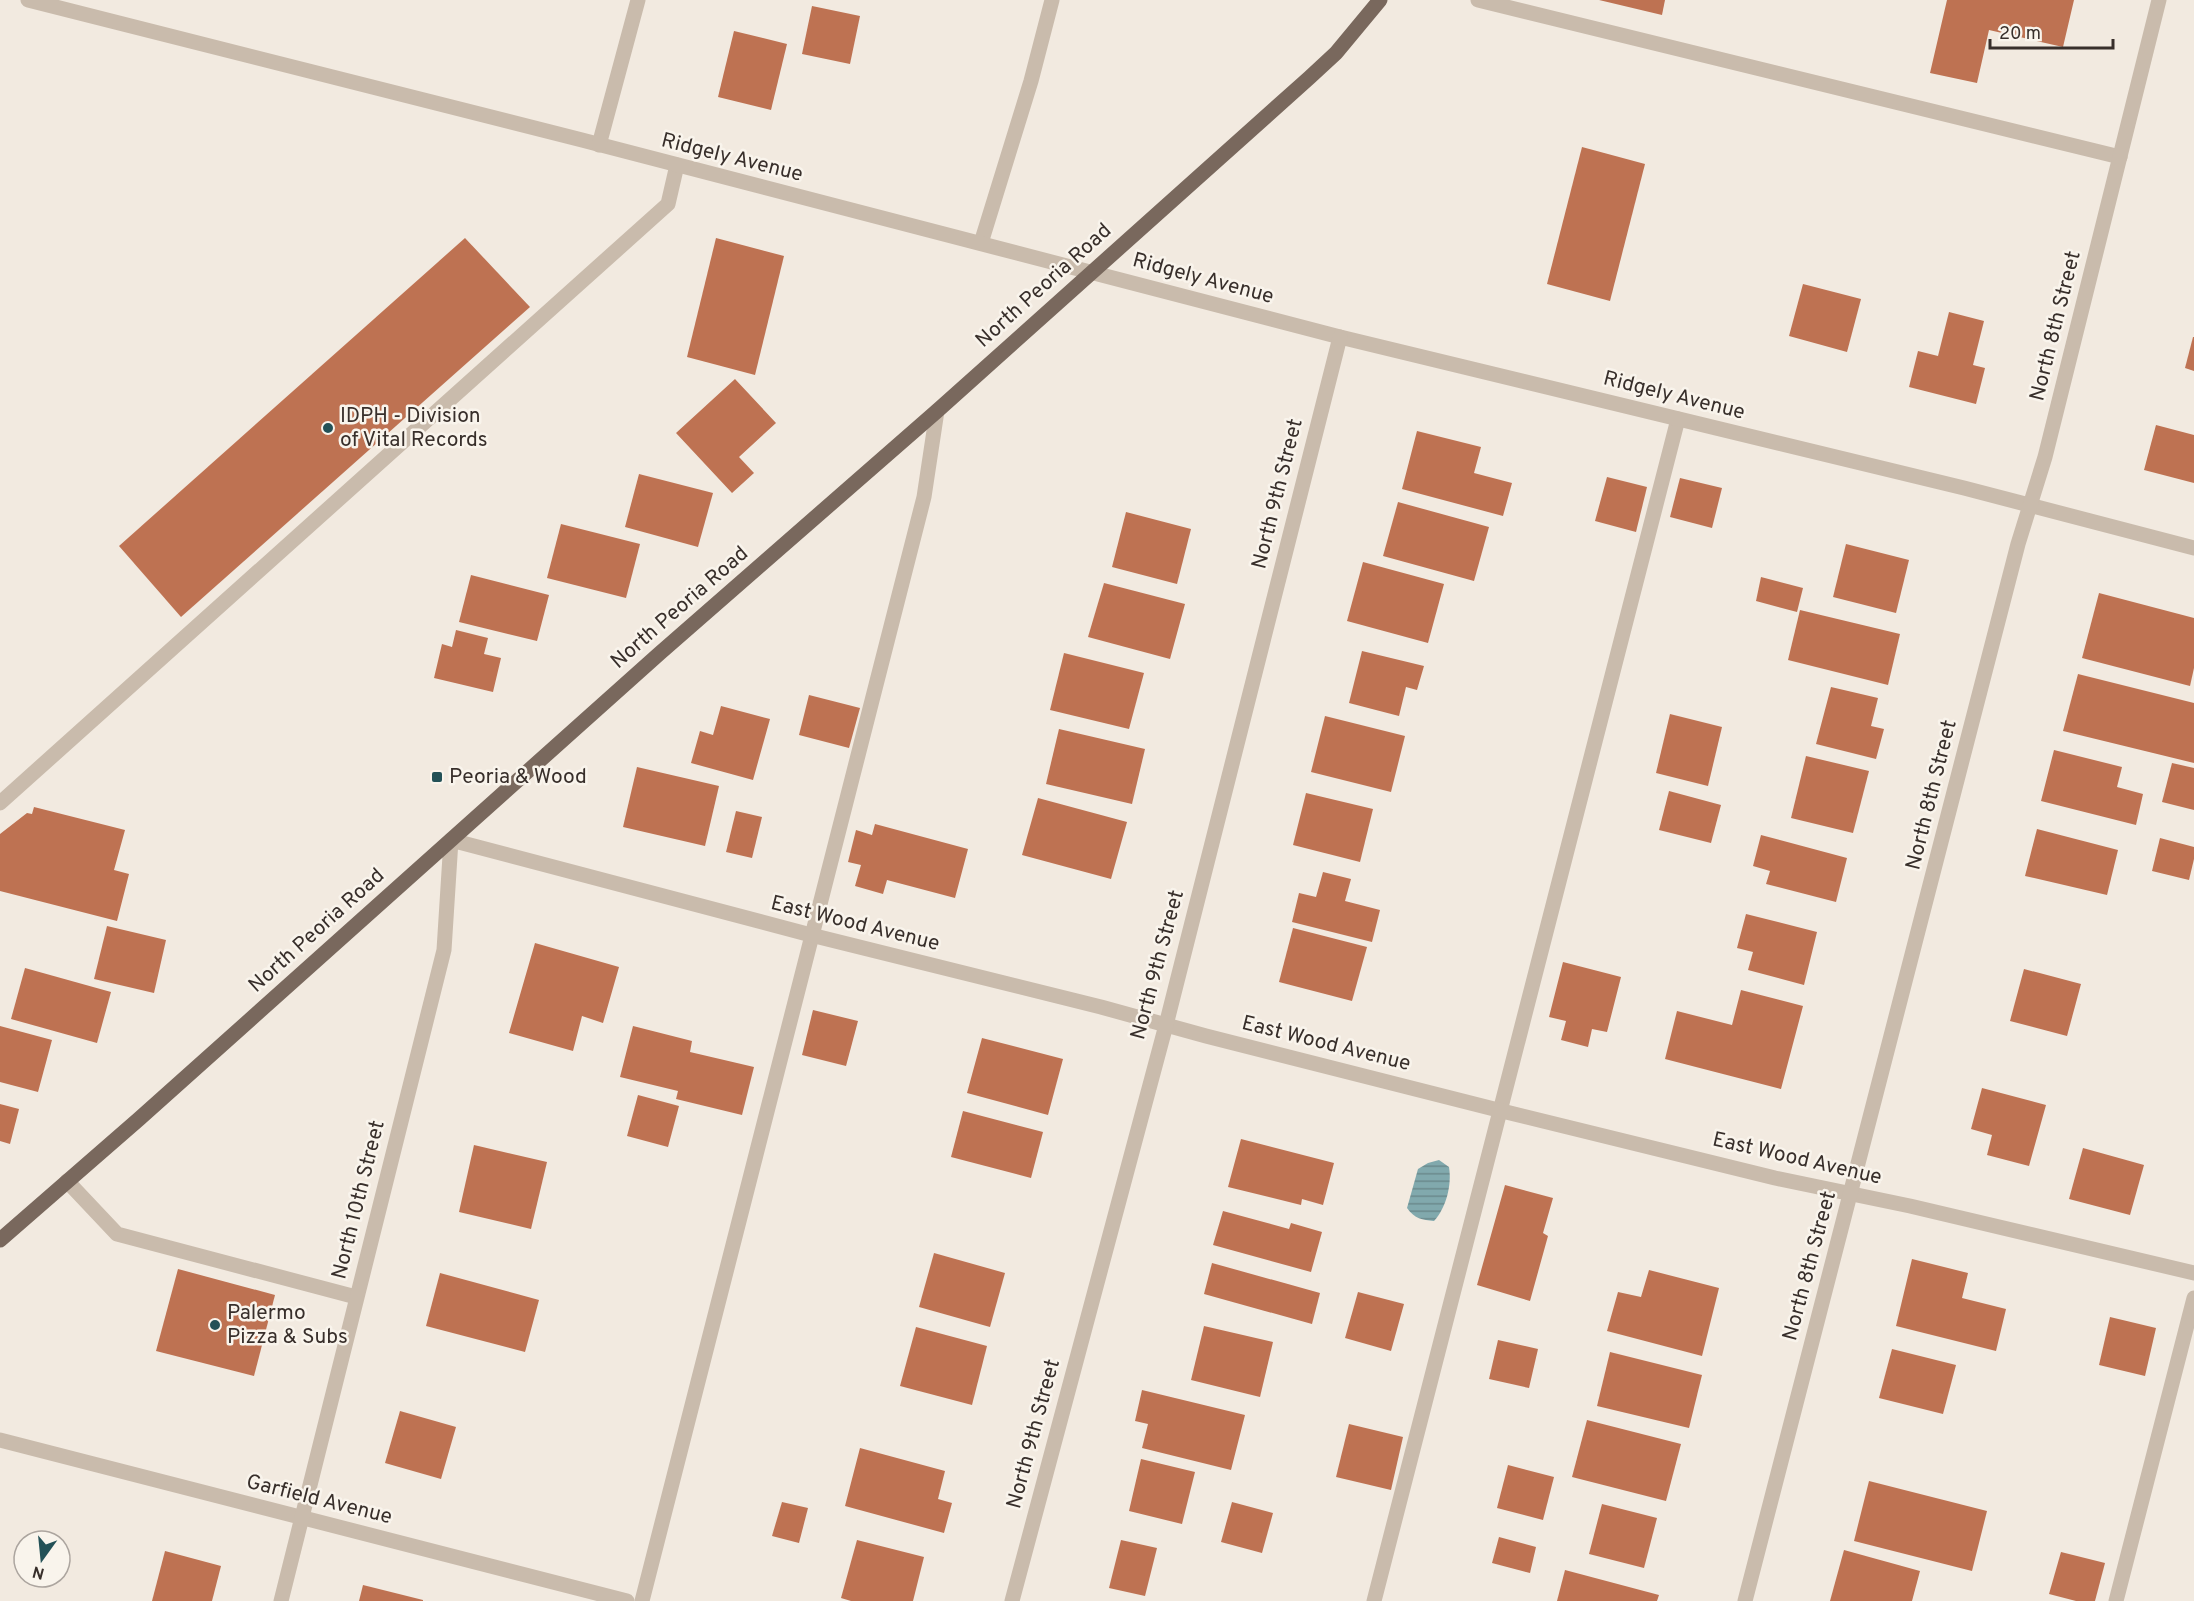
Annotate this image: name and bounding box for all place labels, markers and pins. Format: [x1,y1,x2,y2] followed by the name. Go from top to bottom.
[340,403,488,454] place label: IDPH - Division of Vital Records
[321,421,335,435] marker: IDPH - Division of Vital Records
[449,764,587,791] place label: Peoria & Wood
[430,770,444,784] marker: Peoria & Wood
[227,1300,348,1351] place label: Palermo Pizza & Subs
[208,1318,222,1332] marker: Palermo Pizza & Subs

